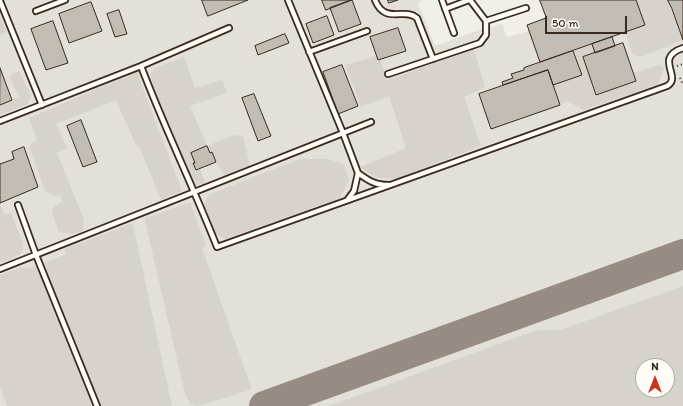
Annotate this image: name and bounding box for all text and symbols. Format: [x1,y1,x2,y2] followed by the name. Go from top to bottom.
[547,8,629,34] scale bar
[552,16,578,30] text: 50 m
[635,358,675,398] north arrow
[651,360,659,373] text: N

